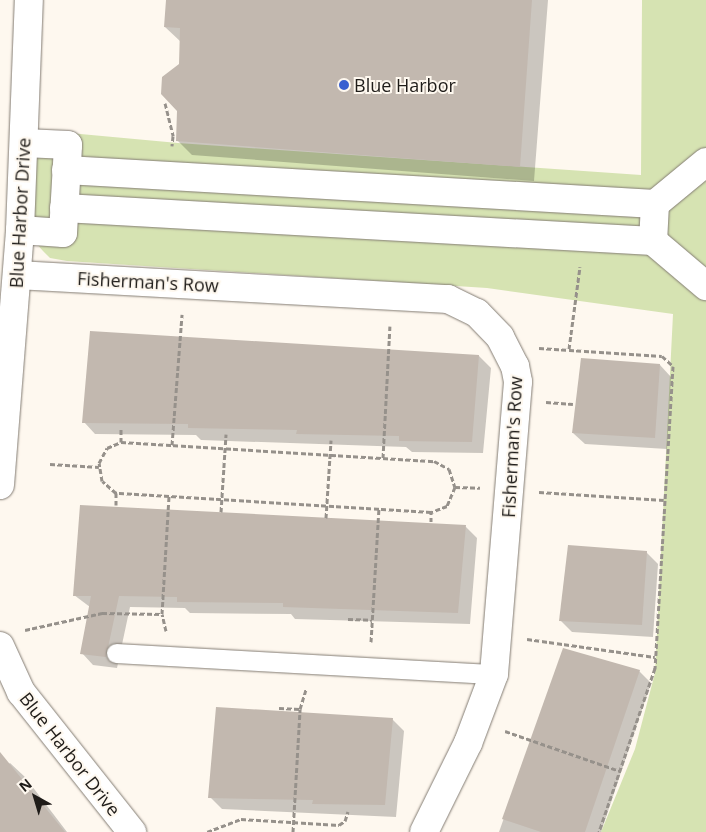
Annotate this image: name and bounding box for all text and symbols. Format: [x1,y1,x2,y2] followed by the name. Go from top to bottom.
[354,74,456,96] place label: Blue Harbor
[338,79,350,91] marker: Blue Harbor
[5,137,35,289] street label: Blue Harbor Drive
[77,268,219,296] street label: Fisherman's Row
[498,376,526,518] street label: Fisherman's Row
[15,688,125,820] street label: Blue Harbor Drive
[10,772,60,822] north arrow
[15,774,36,796] text: N

